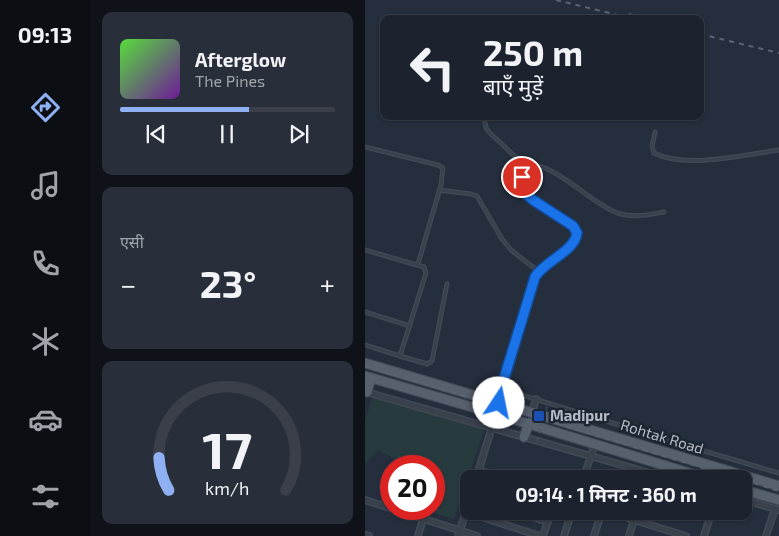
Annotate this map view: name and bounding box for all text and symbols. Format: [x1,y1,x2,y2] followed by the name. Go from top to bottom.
[18,21,72,47] text: 09:13
[483,31,583,73] text: 250 m
[400,35,465,100] icon: left
[195,48,286,71] text: Afterglow
[195,71,265,90] text: The Pines
[483,73,543,99] text: बाएँ मुड़ें
[28,90,63,125] icon: directions
[142,120,170,148] icon: previous
[213,120,241,148] icon: pause
[285,120,313,148] icon: next
[501,156,543,198] pin
[508,163,536,191] icon: arrive
[28,168,63,203] icon: music
[120,232,144,251] text: एसी
[28,246,63,281] icon: phone
[200,260,256,306] text: 23°
[120,267,136,301] text: −
[320,267,335,301] text: +
[28,324,63,359] icon: climate
[472,376,524,428] position arrow
[28,402,63,437] icon: car
[550,406,610,424] place label: Madipur
[532,409,546,423] marker: Madipur
[619,415,706,457] street label: Rohtak Road
[203,417,252,479] text: 17
[380,455,445,520] speed limit sign: 20
[205,477,250,499] text: km/h
[28,479,63,514] icon: filters
[515,483,697,506] text: 09:14 · 1 मिनट · 360 m

